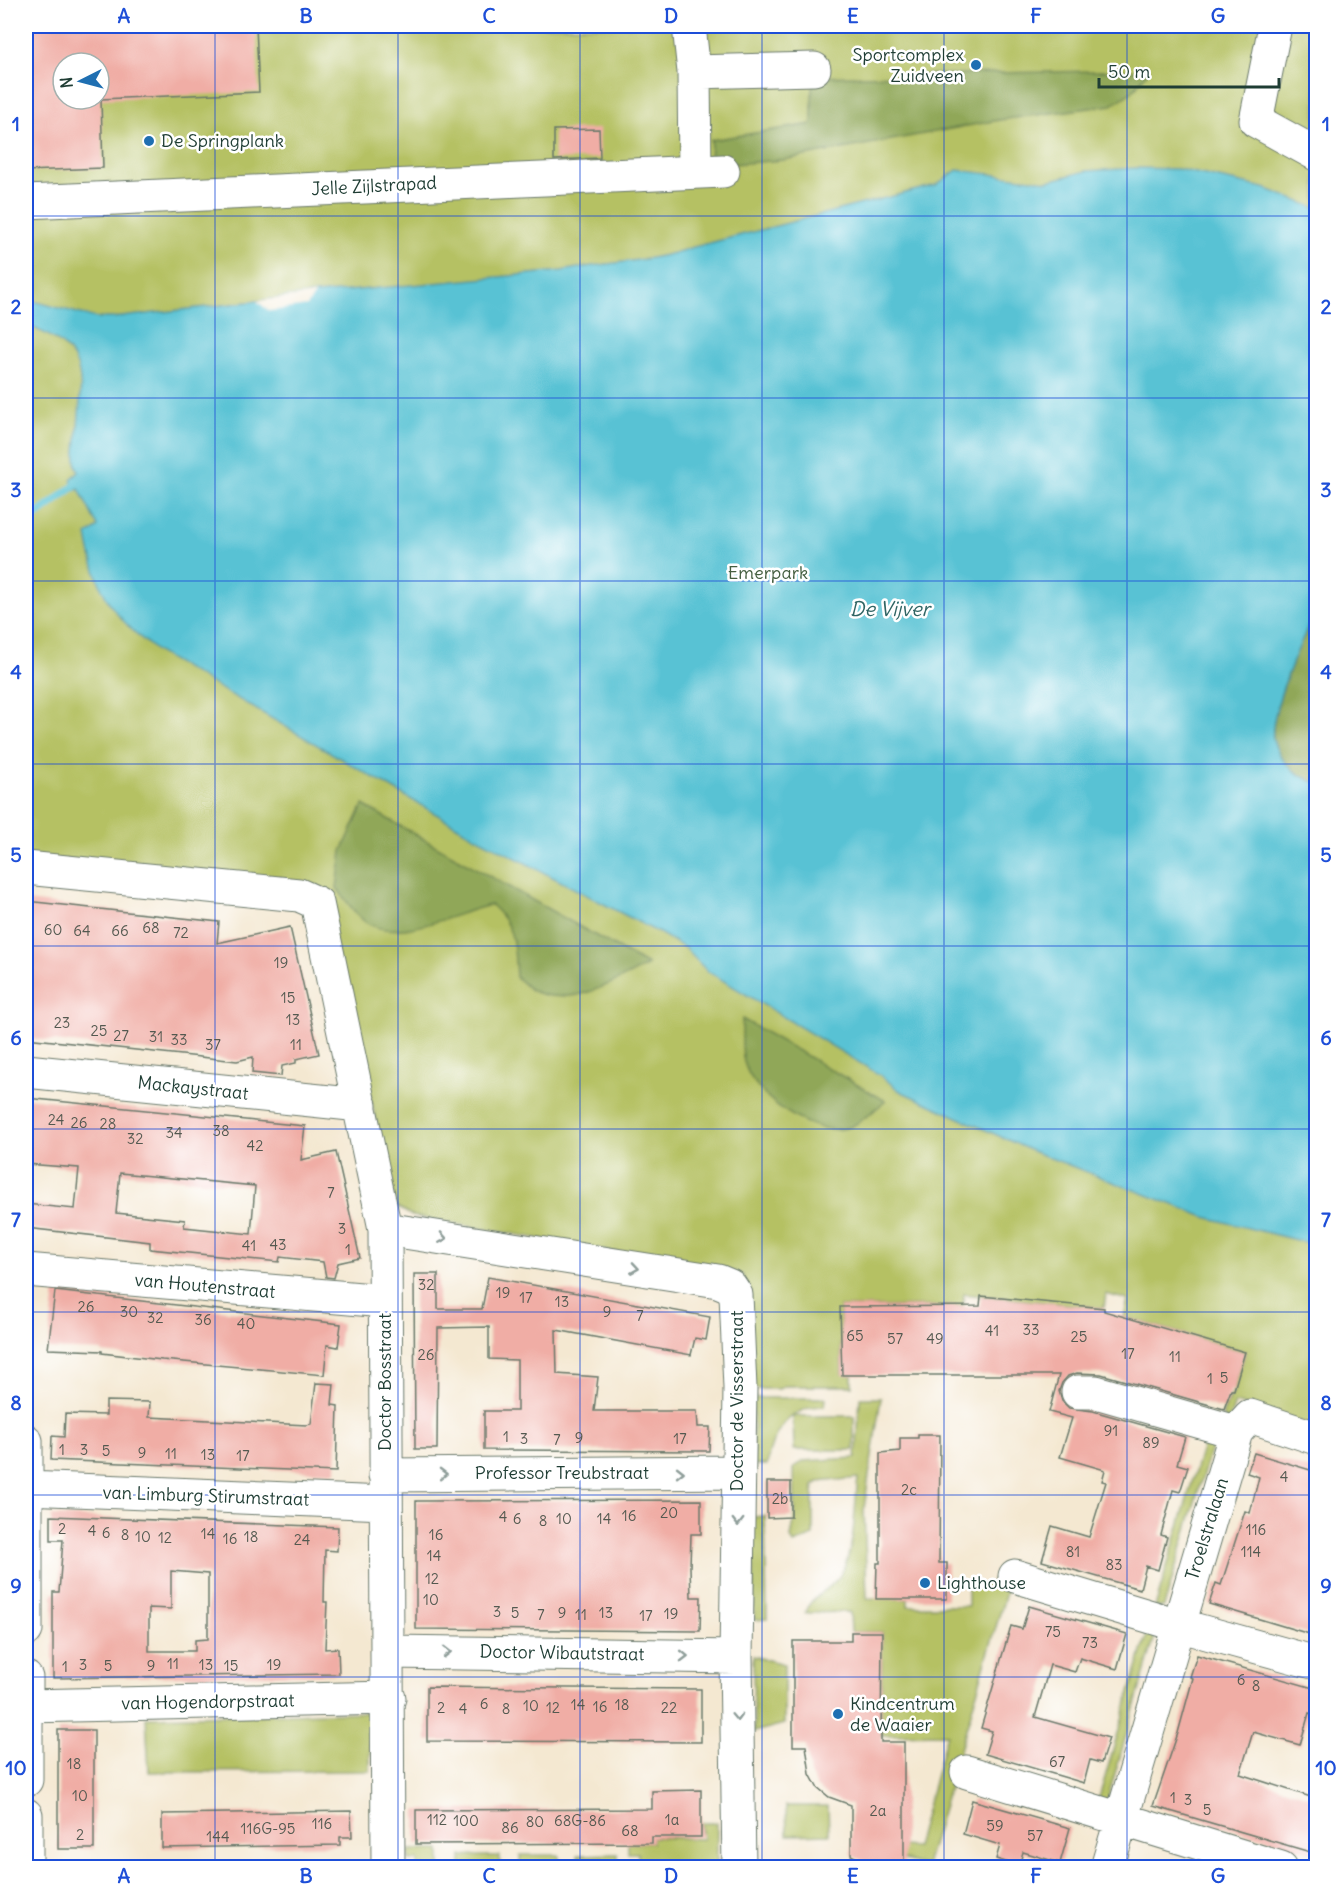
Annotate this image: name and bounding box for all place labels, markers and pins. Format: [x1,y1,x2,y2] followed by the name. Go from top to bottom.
[852,43,964,87] place label: Sportcomplex Zuidveen
[969,58,983,72] marker: Sportcomplex Zuidveen
[161,129,284,152] place label: De Springplank
[142,134,156,148] marker: De Springplank
[937,1571,1026,1594] place label: Lighthouse
[918,1576,932,1590] marker: Lighthouse
[850,1692,955,1736] place label: Kindcentrum de Waaier
[831,1707,845,1721] marker: Kindcentrum de Waaier

